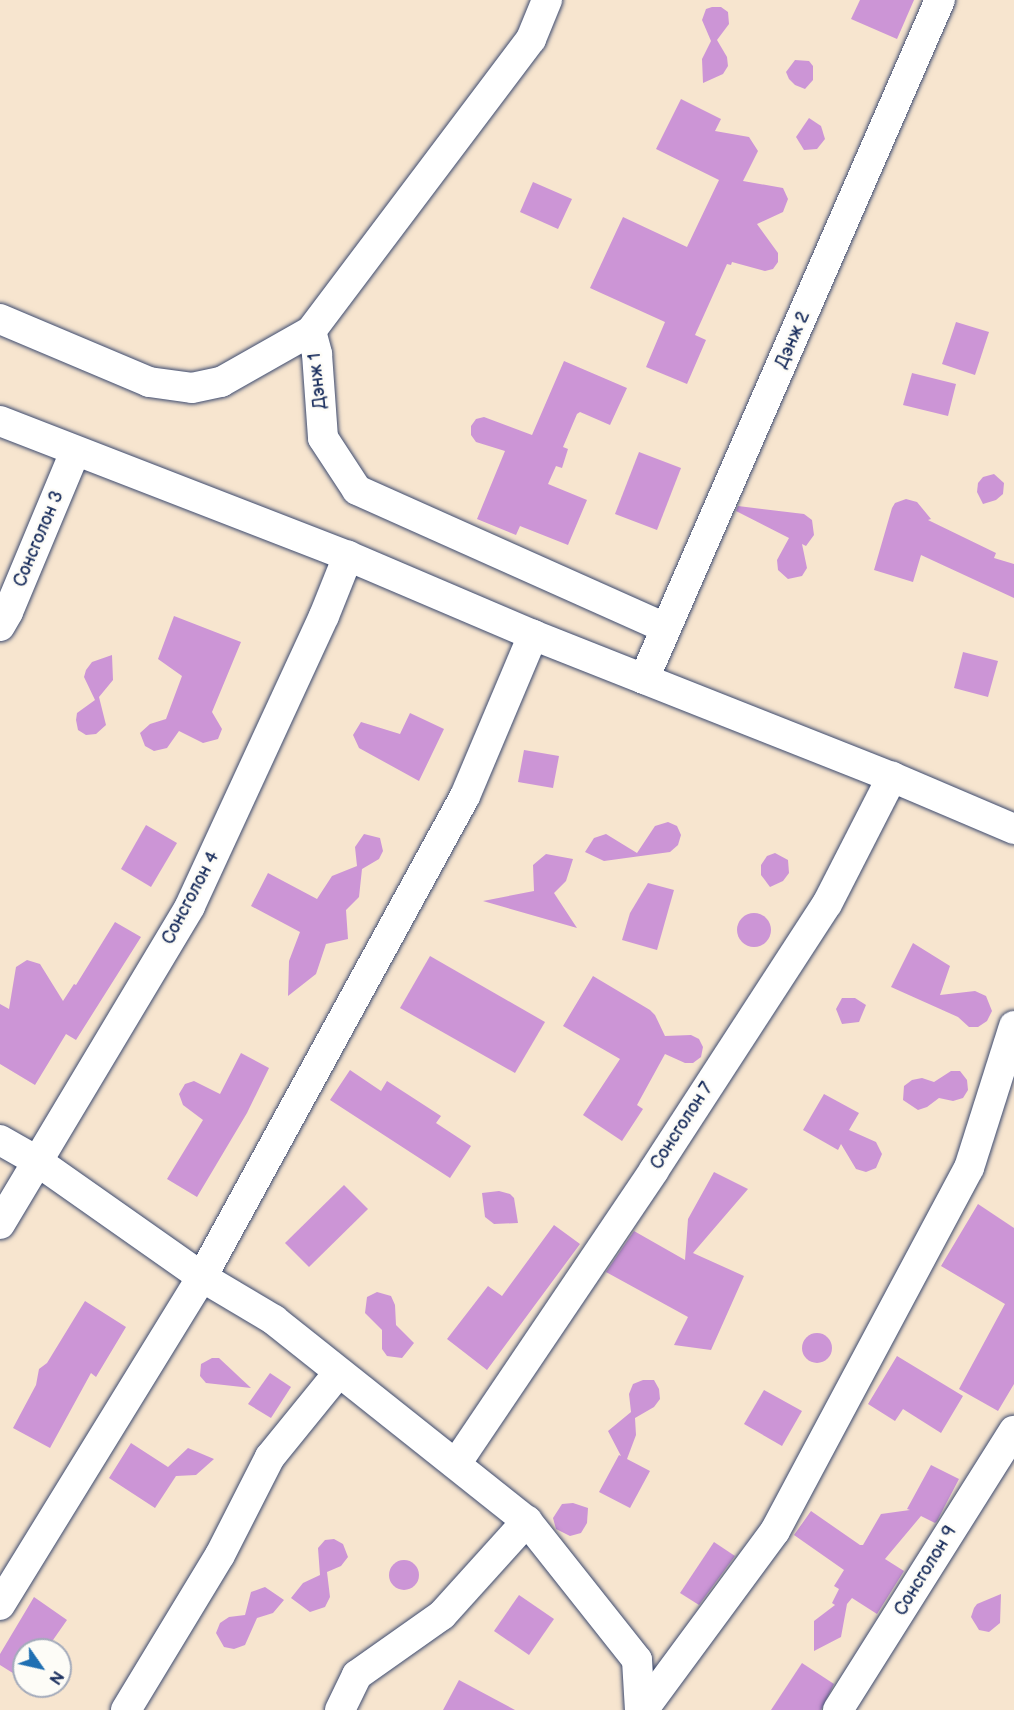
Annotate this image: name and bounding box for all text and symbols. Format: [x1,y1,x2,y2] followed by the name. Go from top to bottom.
[771,308,815,372] street label: Дэнж 2
[304,352,332,410] street label: Дэнж 1
[9,488,69,590] street label: Сонсголон 3
[158,848,224,948] street label: Сонсголон 4
[646,1078,718,1174] street label: Сонсголон 7
[890,1522,962,1620] street label: Сонсголон 9
[12,1638,72,1698] north arrow
[44,1667,67,1688] text: N

